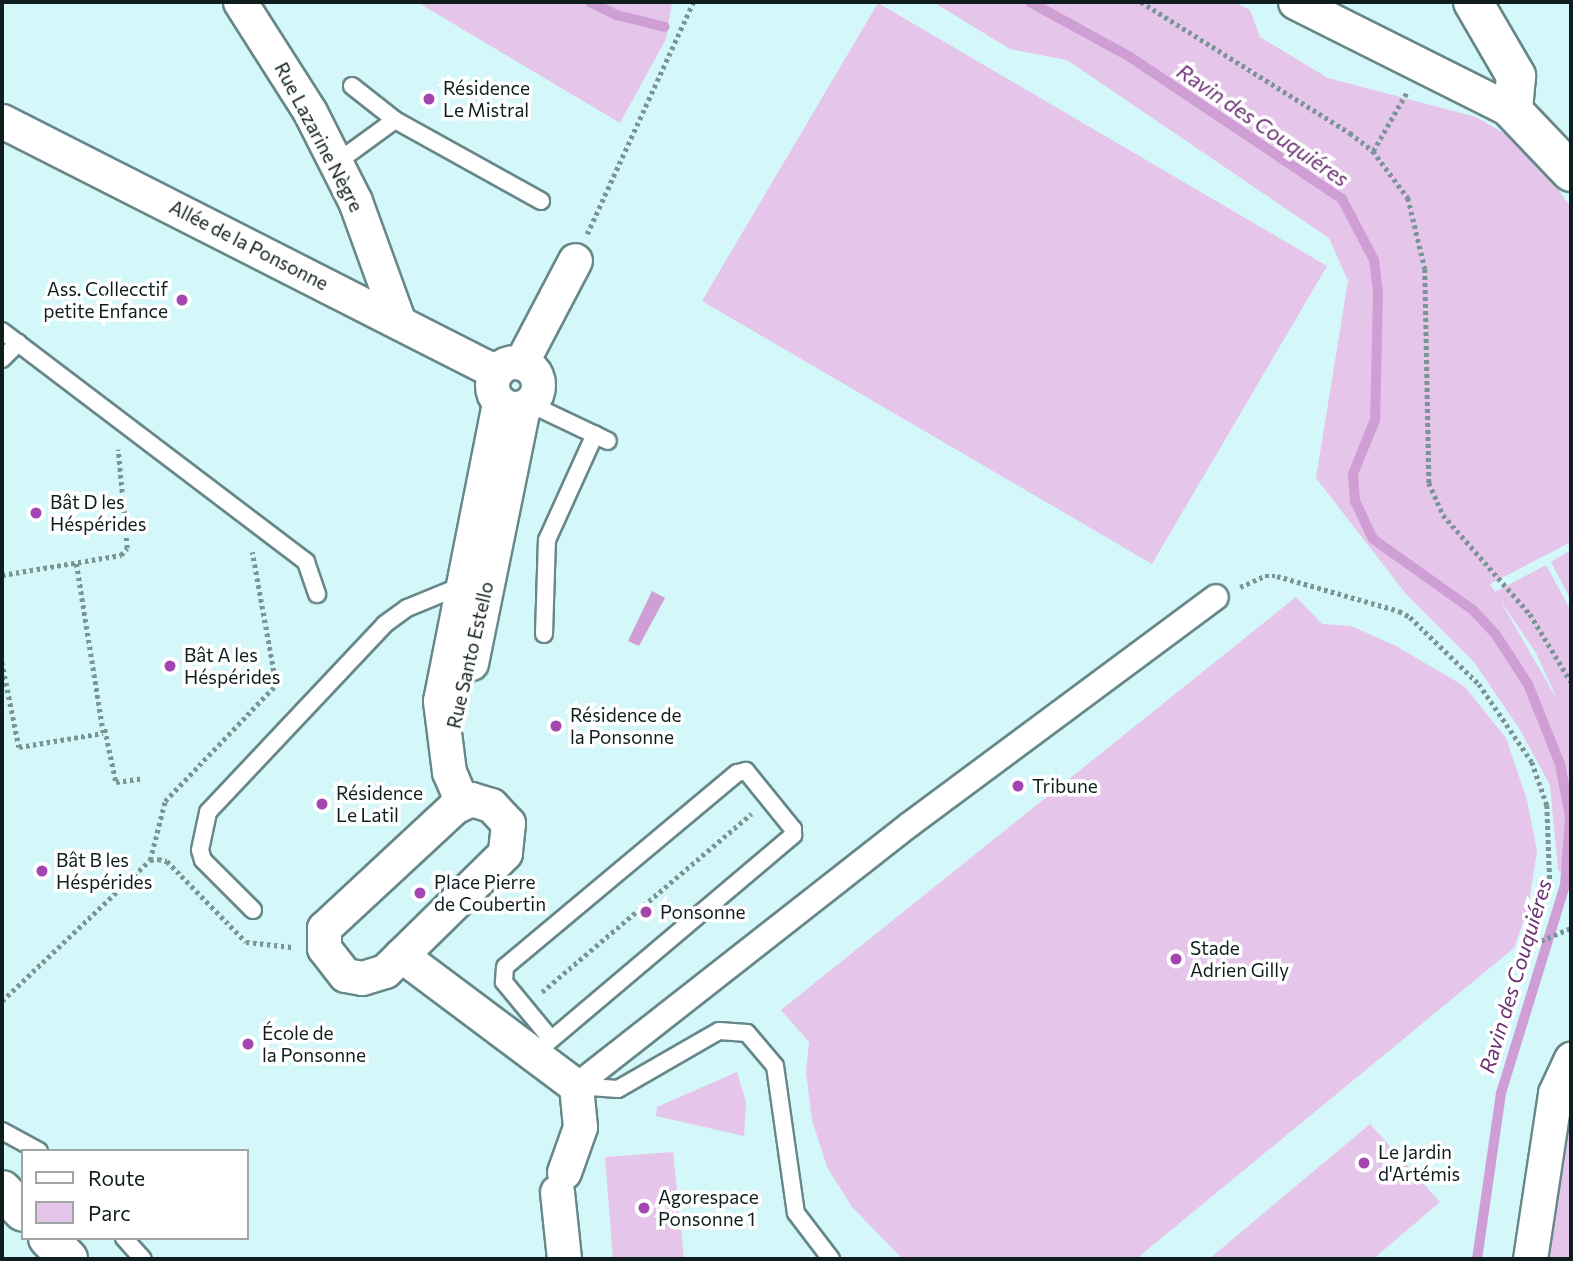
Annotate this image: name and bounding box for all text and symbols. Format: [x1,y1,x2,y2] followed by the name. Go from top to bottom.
[270,58,368,216] street label: Rue Lazarine Nègre
[1172,58,1354,192] water label: Ravin des Couquiéres
[443,77,530,121] place label: Résidence Le Mistral
[421,91,437,107] marker: Résidence Le Mistral
[166,195,332,295] street label: Allée de la Ponsonne
[43,278,168,322] place label: Ass. Collecctif petite Enfance
[174,292,190,308] marker: Ass. Collecctif petite Enfance
[50,491,146,535] place label: Bât D les Héspérides
[28,505,44,521] marker: Bât D les Héspérides
[442,579,498,731] street label: Rue Santo Estello
[184,644,280,688] place label: Bât A les Héspérides
[162,658,178,674] marker: Bât A les Héspérides
[570,704,682,748] place label: Résidence de la Ponsonne
[548,718,564,734] marker: Résidence de la Ponsonne
[1032,775,1098,797] place label: Tribune
[1010,778,1026,794] marker: Tribune
[336,782,423,826] place label: Résidence Le Latil
[314,796,330,812] marker: Résidence Le Latil
[56,849,152,893] place label: Bât B les Héspérides
[34,863,50,879] marker: Bât B les Héspérides
[434,871,546,915] place label: Place Pierre de Coubertin
[1474,876,1556,1076] water label: Ravin des Couquiéres
[412,885,428,901] marker: Place Pierre de Coubertin
[660,901,746,923] place label: Ponsonne
[638,904,654,920] marker: Ponsonne
[1190,937,1289,981] place label: Stade Adrien Gilly
[1168,951,1184,967] marker: Stade Adrien Gilly
[262,1022,366,1066] place label: École de la Ponsonne
[240,1036,256,1052] marker: École de la Ponsonne
[1378,1141,1460,1185] place label: Le Jardin d'Artémis
[21,1149,248,1240] legend
[1356,1155,1372,1171] marker: Le Jardin d'Artémis
[88,1165,145,1190] text: Route
[658,1186,759,1230] place label: Agorespace Ponsonne 1
[88,1200,131,1225] text: Parc
[636,1200,652,1216] marker: Agorespace Ponsonne 1

